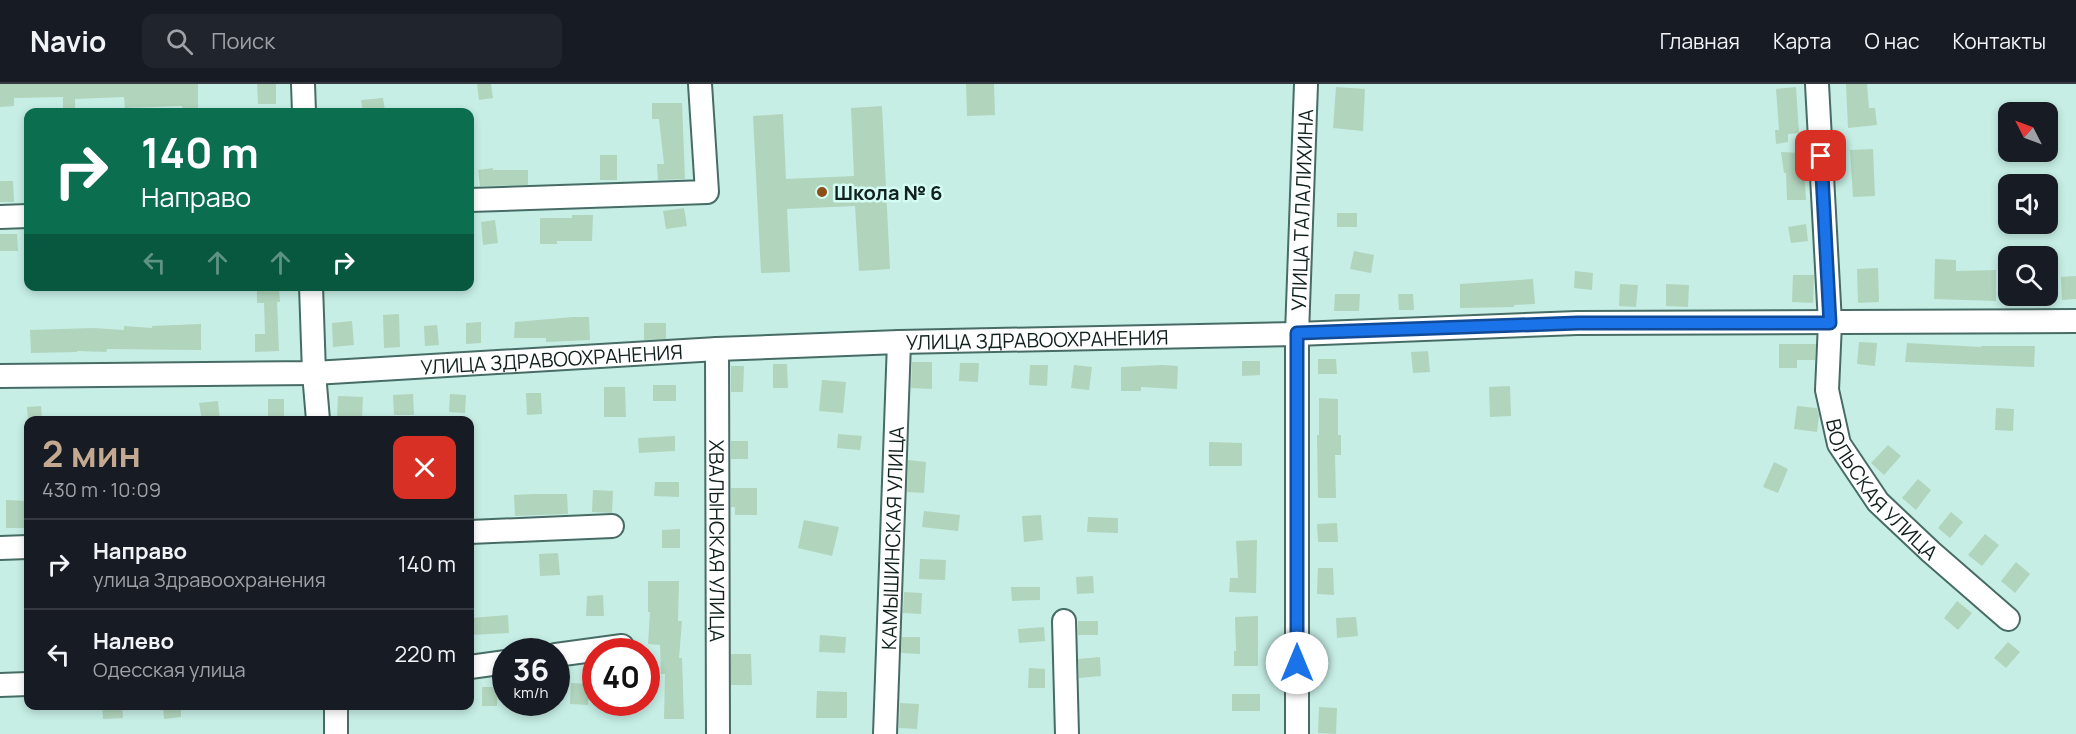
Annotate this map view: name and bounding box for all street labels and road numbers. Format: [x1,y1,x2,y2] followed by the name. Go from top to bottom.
[1284,108,1319,312] street label: УЛИЦА ТАЛАЛИХИНА
[906,323,1169,355] street label: УЛИЦА ЗДРАВООХРАНЕНИЯ
[420,338,683,380] street label: УЛИЦА ЗДРАВООХРАНЕНИЯ
[1820,416,1944,566] street label: ВОЛЬСКАЯ УЛИЦА
[875,425,909,650] street label: КАМЫШИНСКАЯ УЛИЦА
[704,440,731,643] street label: ХВАЛЫНСКАЯ УЛИЦА

